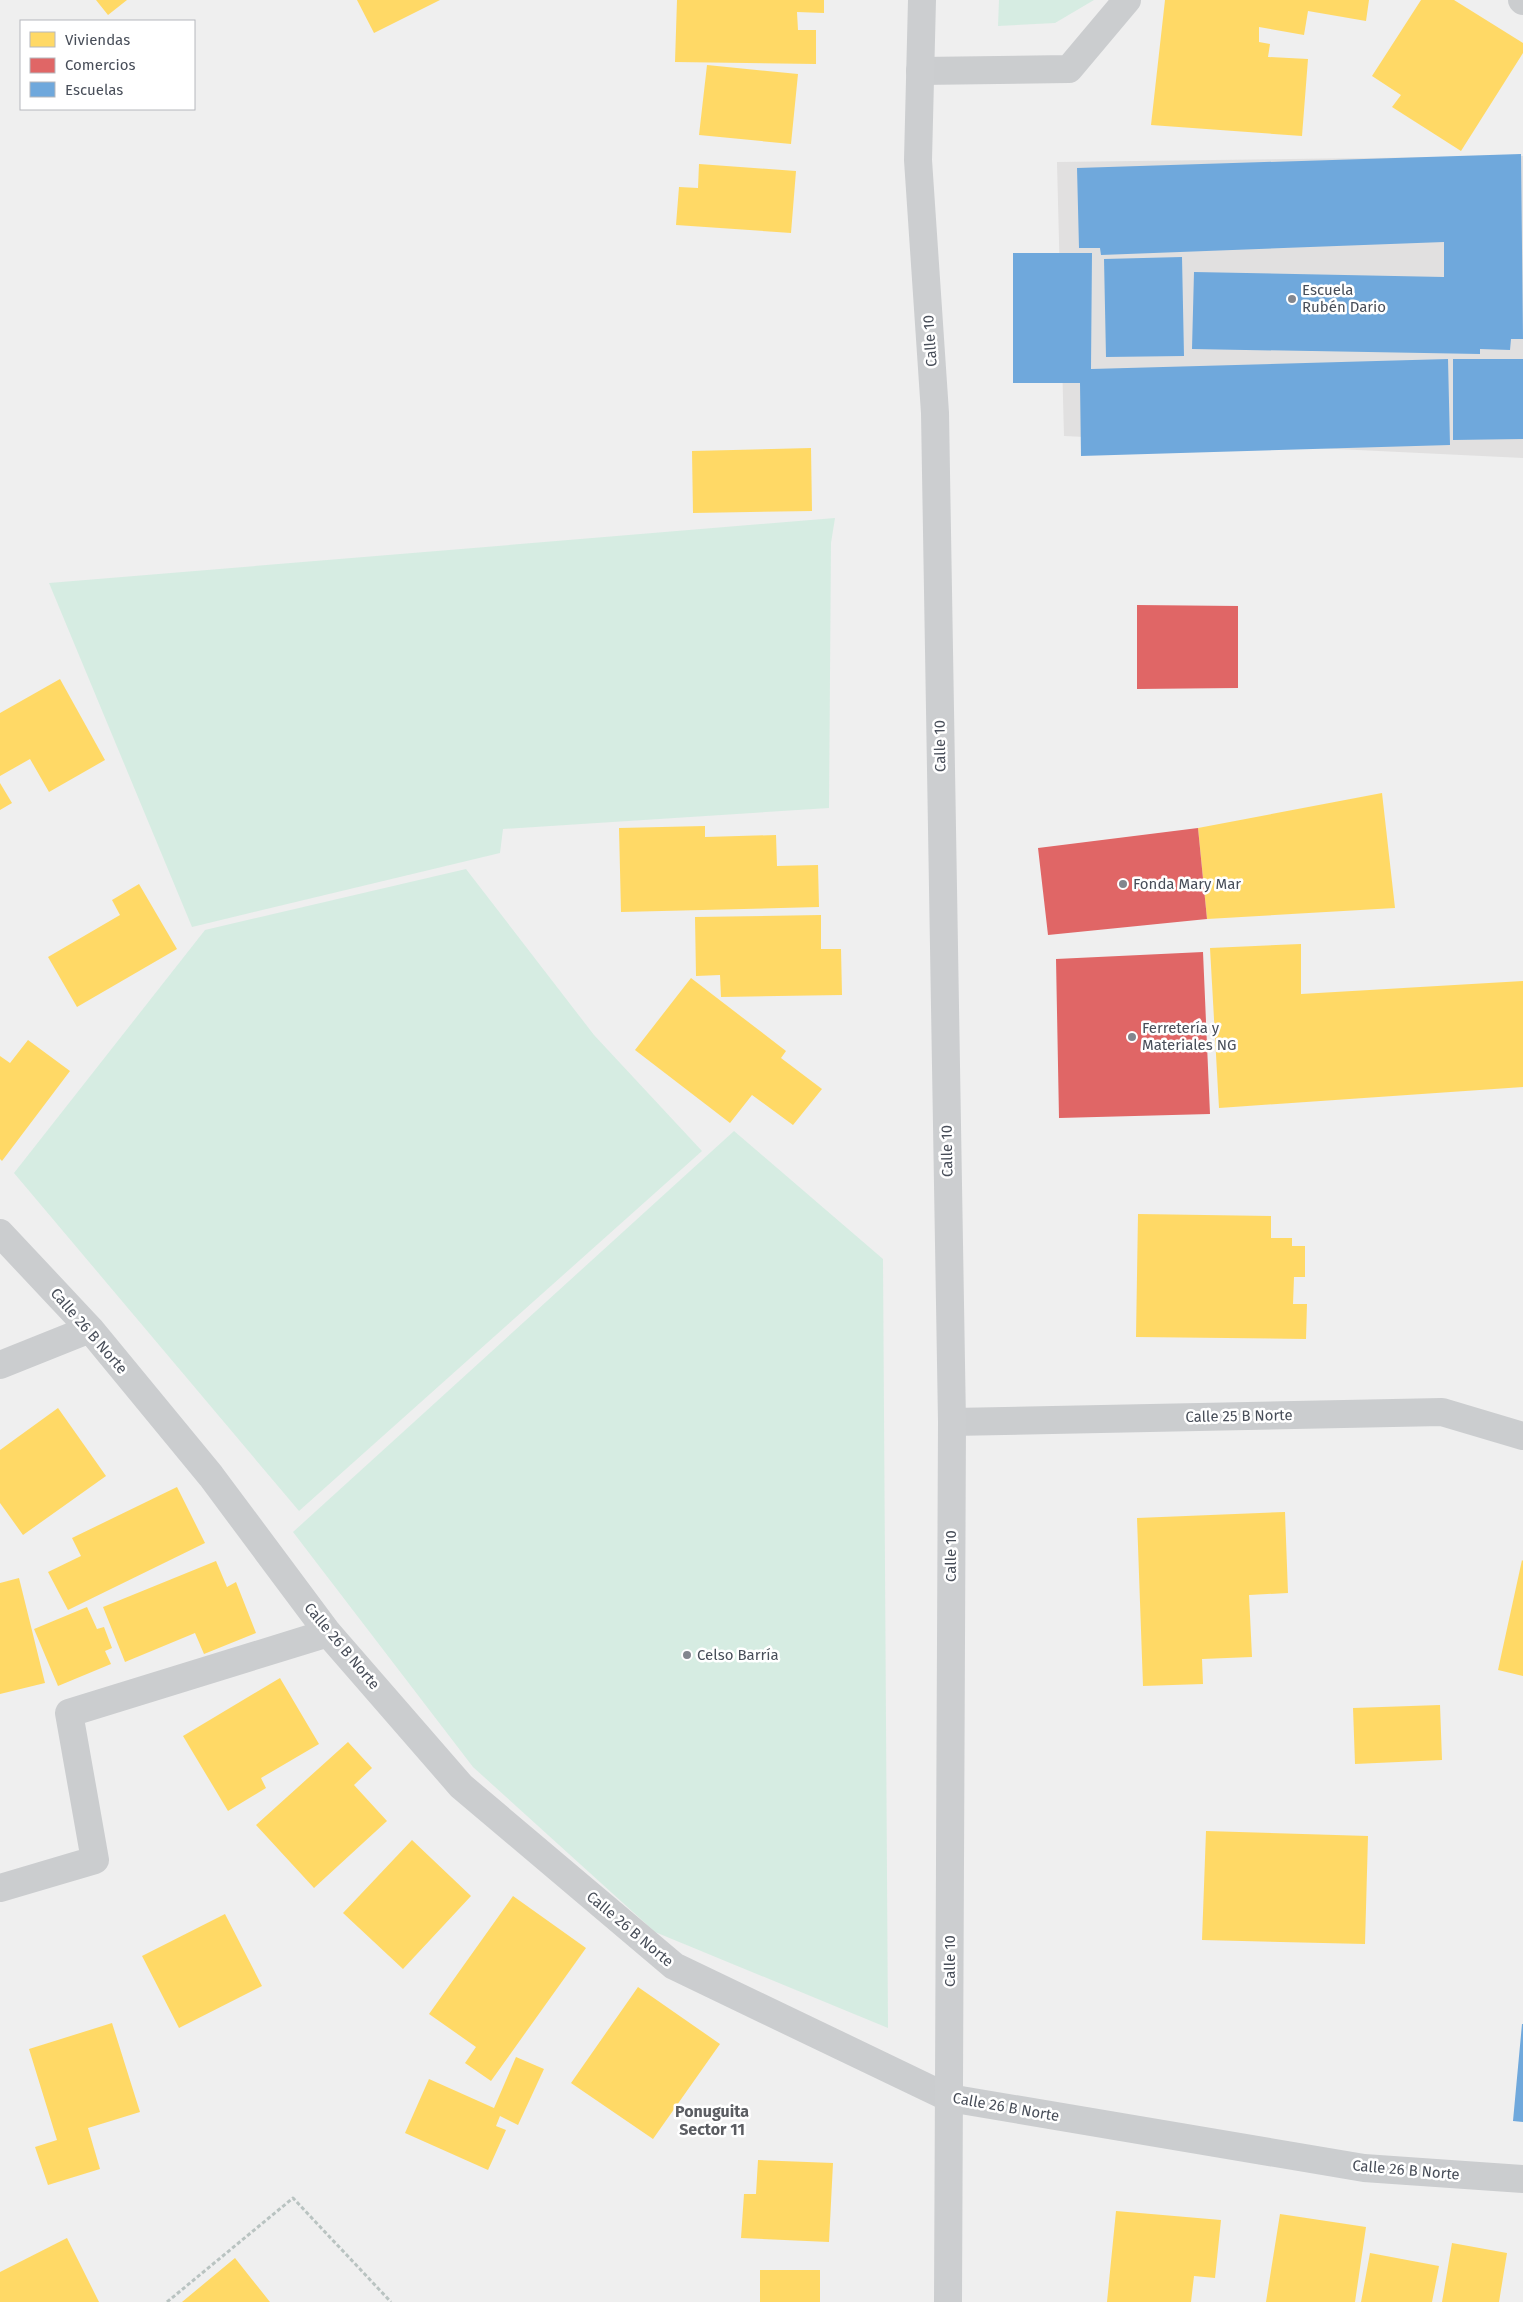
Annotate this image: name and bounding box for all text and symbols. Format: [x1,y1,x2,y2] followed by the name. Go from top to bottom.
[20,20,195,110] legend
[65,31,130,49] text: Viviendas
[65,56,135,74] text: Comercios
[65,81,123,99] text: Escuelas
[1302,281,1386,316] place label: Escuela Rubén Dario
[1286,293,1298,305] marker: Escuela Rubén Dario
[919,314,941,368] street label: Calle 10
[931,720,949,772] street label: Calle 10
[1133,875,1241,893] place label: Fonda Mary Mar
[1117,878,1129,890] marker: Fonda Mary Mar
[1142,1019,1236,1054] place label: Ferretería y Materiales NG
[1126,1031,1138,1043] marker: Ferretería y Materiales NG
[938,1125,956,1177] street label: Calle 10
[47,1284,131,1378] street label: Calle 26 B Norte
[1185,1406,1293,1426] street label: Calle 25 B Norte
[942,1530,960,1582] street label: Calle 10
[300,1599,384,1693] street label: Calle 26 B Norte
[697,1646,779,1664] place label: Celso Barría
[681,1649,693,1661] marker: Celso Barría
[583,1887,677,1971] street label: Calle 26 B Norte
[941,1935,959,1987] street label: Calle 10
[951,2089,1061,2125] street label: Calle 26 B Norte
[675,2102,749,2139] district label: Ponuguita Sector 11
[1352,2156,1460,2184] street label: Calle 26 B Norte

